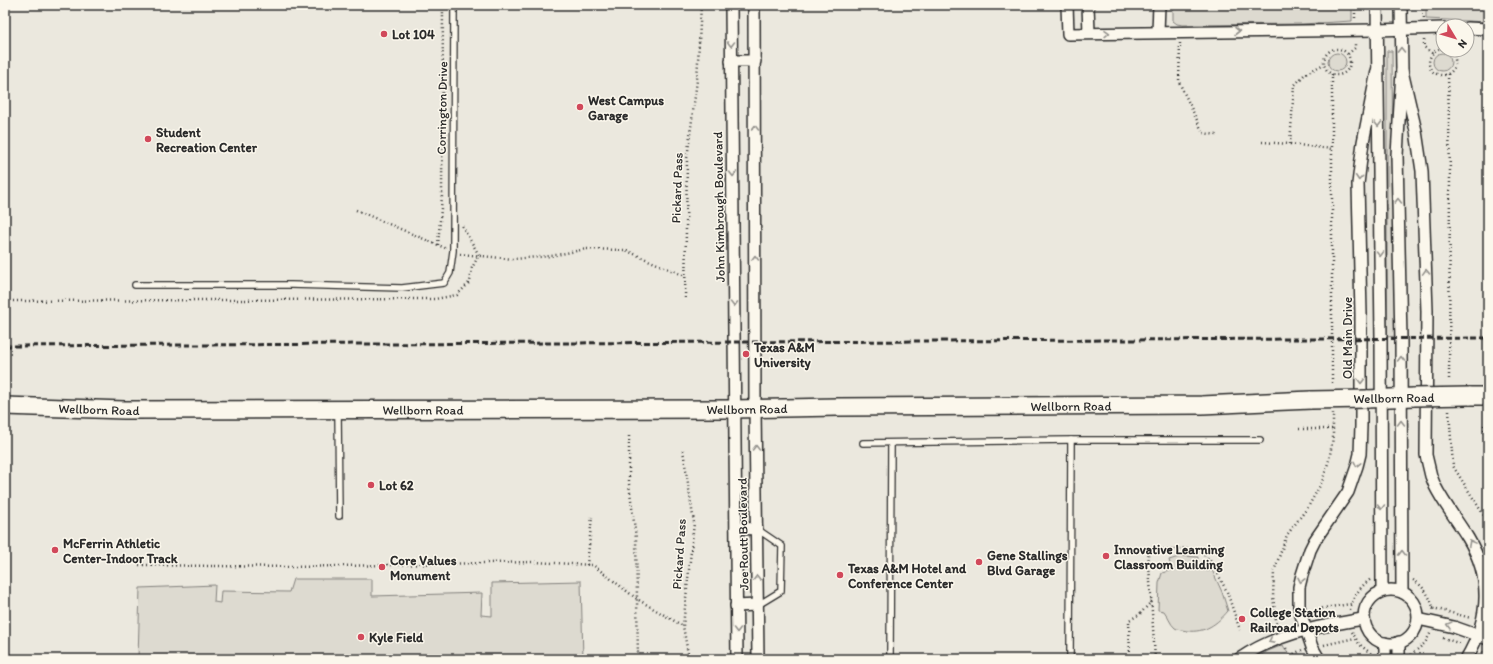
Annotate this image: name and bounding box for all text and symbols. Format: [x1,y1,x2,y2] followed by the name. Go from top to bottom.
[1435,18,1475,58] north arrow
[392,27,435,42] place label: Lot 104
[1234,27,1240,35] one-way arrow
[379,29,389,39] marker: Lot 104
[1104,29,1110,37] one-way arrow
[1455,37,1470,51] text: N
[727,41,735,47] one-way arrow
[1397,47,1405,53] one-way arrow
[434,61,450,155] street label: Corrington Drive
[588,93,664,124] place label: West Campus Garage
[575,102,585,112] marker: West Campus Garage
[1374,121,1382,127] one-way arrow
[156,125,258,155] place label: Student Recreation Center
[751,125,759,131] one-way arrow
[710,131,728,282] street label: John Kimbrough Boulevard
[143,134,153,144] marker: Student Recreation Center
[668,152,686,224] street label: Pickard Pass
[729,171,737,177] one-way arrow
[1354,175,1363,181] one-way arrow
[1394,198,1403,204] one-way arrow
[1376,251,1384,257] one-way arrow
[751,255,759,261] one-way arrow
[1421,269,1430,275] one-way arrow
[1340,297,1355,379] street label: Old Main Drive
[730,301,738,307] one-way arrow
[753,340,815,371] place label: Texas A&M University
[741,349,751,359] marker: Texas A&M University
[1397,356,1405,362] one-way arrow
[1357,378,1365,384] one-way arrow
[1353,390,1435,406] street label: Wellborn Road
[1030,398,1111,413] street label: Wellborn Road
[58,400,139,418] street label: Wellborn Road
[706,400,788,417] street label: Wellborn Road
[382,402,463,417] street label: Wellborn Road
[1397,420,1405,426] one-way arrow
[752,445,760,451] one-way arrow
[1353,460,1362,467] one-way arrow
[735,477,751,591] street label: Joe Routt Boulevard
[379,478,414,493] place label: Lot 62
[366,480,376,490] marker: Lot 62
[1377,504,1386,510] one-way arrow
[669,518,689,590] street label: Pickard Pass
[63,536,178,566] place label: McFerrin Athletic Center-Indoor Track
[1468,540,1475,548] one-way arrow
[1114,542,1225,573] place label: Innovative Learning Classroom Building
[50,545,60,555] marker: McFerrin Athletic Center-Indoor Track
[987,548,1068,579] place label: Gene Stallings Blvd Garage
[1398,550,1406,556] one-way arrow
[1101,551,1111,561] marker: Innovative Learning Classroom Building
[390,553,457,583] place label: Core Values Monument
[974,557,984,567] marker: Gene Stallings Blvd Garage
[847,561,967,591] place label: Texas A&M Hotel and Conference Center
[377,562,387,572] marker: Core Values Monument
[835,570,845,580] marker: Texas A&M Hotel and Conference Center
[753,575,761,581] one-way arrow
[1297,577,1305,583] one-way arrow
[1250,605,1339,636] place label: College Station Railroad Depots
[1237,614,1247,624] marker: College Station Railroad Depots
[1445,621,1452,630] one-way arrow
[732,627,741,633] one-way arrow
[369,630,424,646] place label: Kyle Field
[356,632,366,642] marker: Kyle Field
[1268,636,1275,644] one-way arrow

